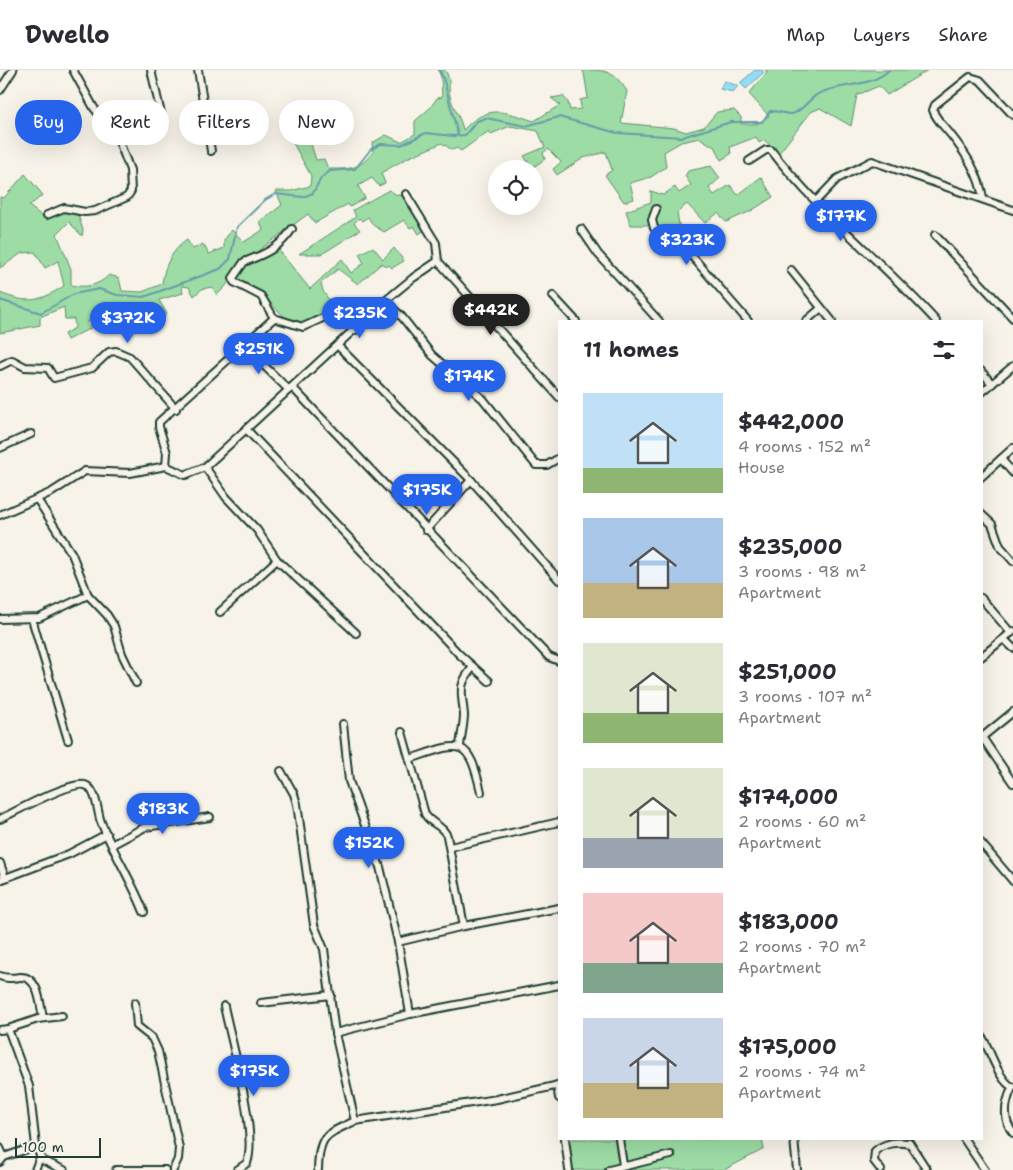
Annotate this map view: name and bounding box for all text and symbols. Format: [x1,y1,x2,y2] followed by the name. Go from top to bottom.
[25,19,110,51] text: Dwello
[787,23,825,47] text: Map
[853,23,910,47] text: Layers
[938,23,988,47] text: Share
[15,100,82,145] chip: Buy
[92,100,169,145] chip: Rent
[179,100,269,145] chip: Filters
[279,100,354,145] chip: New
[488,160,543,215] map controls
[488,160,543,215] button: locate
[806,200,876,242] pin: $177K
[816,205,866,226] text: $177K
[652,224,722,266] pin: $323K
[660,229,714,250] text: $323K
[456,294,526,336] pin: $442K
[325,296,395,339] pin: $235K
[464,299,518,320] text: $442K
[93,302,163,344] pin: $372K
[333,302,387,323] text: $235K
[101,307,155,328] text: $372K
[224,332,294,375] pin: $251K
[583,336,679,364] text: 11 homes
[930,336,958,364] icon: filters
[234,338,284,359] text: $251K
[434,360,504,402] pin: $174K
[444,365,494,386] text: $174K
[738,408,844,436] text: $442,000
[623,413,683,473] icon: home
[738,436,871,457] text: 4 rooms · 152 m²
[738,457,785,478] text: House
[392,474,462,516] pin: $175K
[402,479,452,500] text: $175K
[738,533,842,561] text: $235,000
[623,538,683,598] icon: home
[738,561,867,582] text: 3 rooms · 98 m²
[738,582,821,603] text: Apartment
[738,658,837,686] text: $251,000
[623,663,683,723] icon: home
[738,686,872,707] text: 3 rooms · 107 m²
[738,707,821,728] text: Apartment
[738,783,838,811] text: $174,000
[623,788,683,848] icon: home
[128,792,198,835] pin: $183K
[138,798,188,819] text: $183K
[738,811,866,832] text: 2 rooms · 60 m²
[334,826,404,869] pin: $152K
[344,832,394,853] text: $152K
[738,832,821,853] text: Apartment
[738,908,839,936] text: $183,000
[623,913,683,973] icon: home
[738,936,866,957] text: 2 rooms · 70 m²
[738,957,821,978] text: Apartment
[738,1033,837,1061] text: $175,000
[623,1038,683,1098] icon: home
[219,1054,289,1097] pin: $175K
[229,1060,279,1081] text: $175K
[738,1061,866,1082] text: 2 rooms · 74 m²
[738,1082,821,1103] text: Apartment
[15,1135,101,1158] scale bar
[22,1138,64,1156] text: 100 m

